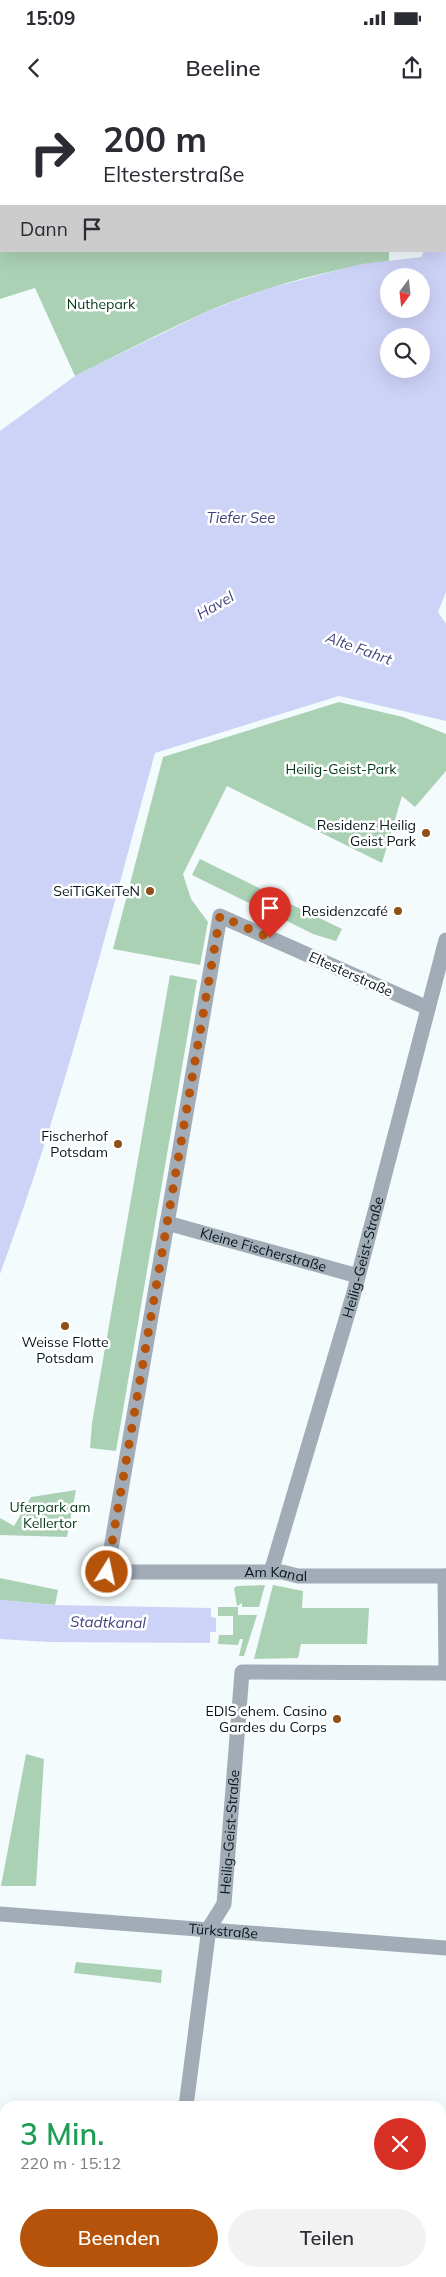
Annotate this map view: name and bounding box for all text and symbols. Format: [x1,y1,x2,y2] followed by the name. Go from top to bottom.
[25,6,75,30] text: 15:09
[20,54,48,82] icon: back
[185,54,261,82] text: Beeline
[398,54,426,82] icon: share
[103,117,207,161] text: 200 m
[20,120,85,185] icon: right
[103,160,244,188] text: Eltesterstraße
[78,215,106,243] icon: arrive
[20,217,68,241] text: Dann
[380,268,430,318] north arrow
[380,268,430,378] map controls
[67,295,136,313] park label: Nuthepark
[380,328,430,378] button: search
[207,508,275,527] water label: Tiefer See
[193,587,237,623] water label: Havel
[322,627,395,669] water label: Alte Fahrt
[285,760,397,778] park label: Heilig-Geist-Park
[317,816,417,850] place label: Residenz Heilig Geist Park
[420,827,432,839] marker: Residenz Heilig Geist Park
[53,882,140,900] place label: SeiTiGKeiTeN
[144,885,156,897] marker: SeiTiGKeiTeN
[249,887,291,938] pin
[256,894,284,922] icon: arrive
[302,902,388,920] place label: Residenzcafé
[392,905,404,917] marker: Residenzcafé
[306,947,396,1001] street label: Eltesterstraße
[41,1127,108,1161] place label: Fischerhof Potsdam
[112,1138,124,1150] marker: Fischerhof Potsdam
[338,1195,388,1320] street label: Heilig-Geist-Straße
[198,1224,329,1276] street label: Kleine Fischerstraße
[59,1320,71,1332] marker: Weisse Flotte Potsdam
[21,1333,109,1367] place label: Weisse Flotte Potsdam
[10,1498,90,1532] park label: Uferpark am Kellertor
[80,1545,132,1597] position arrow
[244,1563,307,1585] street label: Am Kanal
[70,1612,146,1632] water label: Stadtkanal
[206,1702,327,1736] place label: EDIS ehem. Casino Gardes du Corps
[331,1713,343,1725] marker: EDIS ehem. Casino Gardes du Corps
[216,1769,243,1895] street label: Heilig-Geist-Straße
[188,1919,259,1943] street label: Türkstraße
[20,2115,104,2153] text: 3 Min.
[374,2118,426,2170] button: close
[20,2153,121,2173] text: 220 m · 15:12
[20,2209,218,2267] button: Beenden
[228,2209,426,2267] button: Teilen

